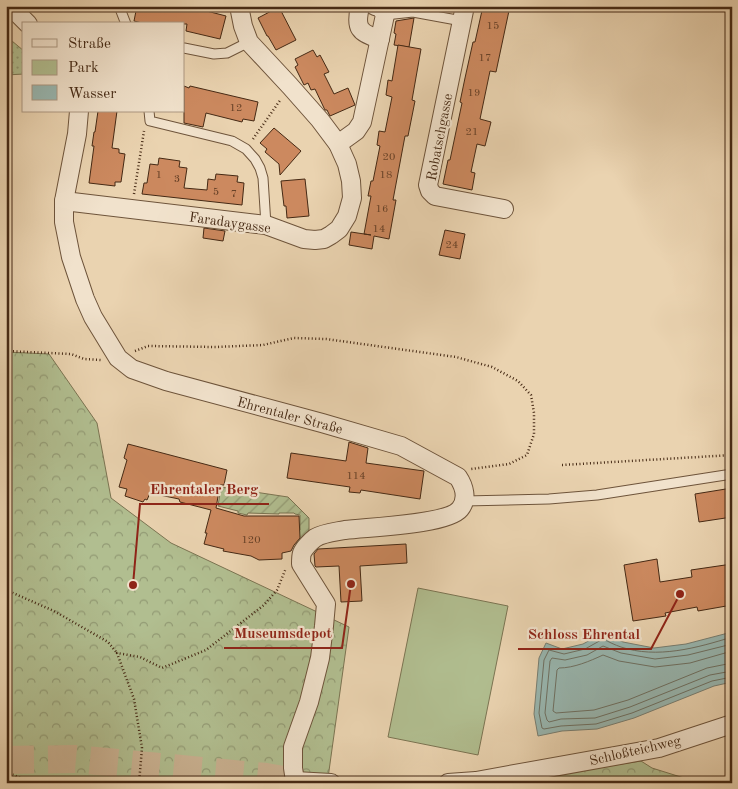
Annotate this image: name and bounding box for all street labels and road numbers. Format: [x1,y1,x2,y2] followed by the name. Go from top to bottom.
[425,92,455,182] street label: Robatschgasse
[188,210,272,236] street label: Faradaygasse
[235,395,344,437] street label: Ehrentaler Straße
[588,734,683,768] street label: Schloßteichweg

